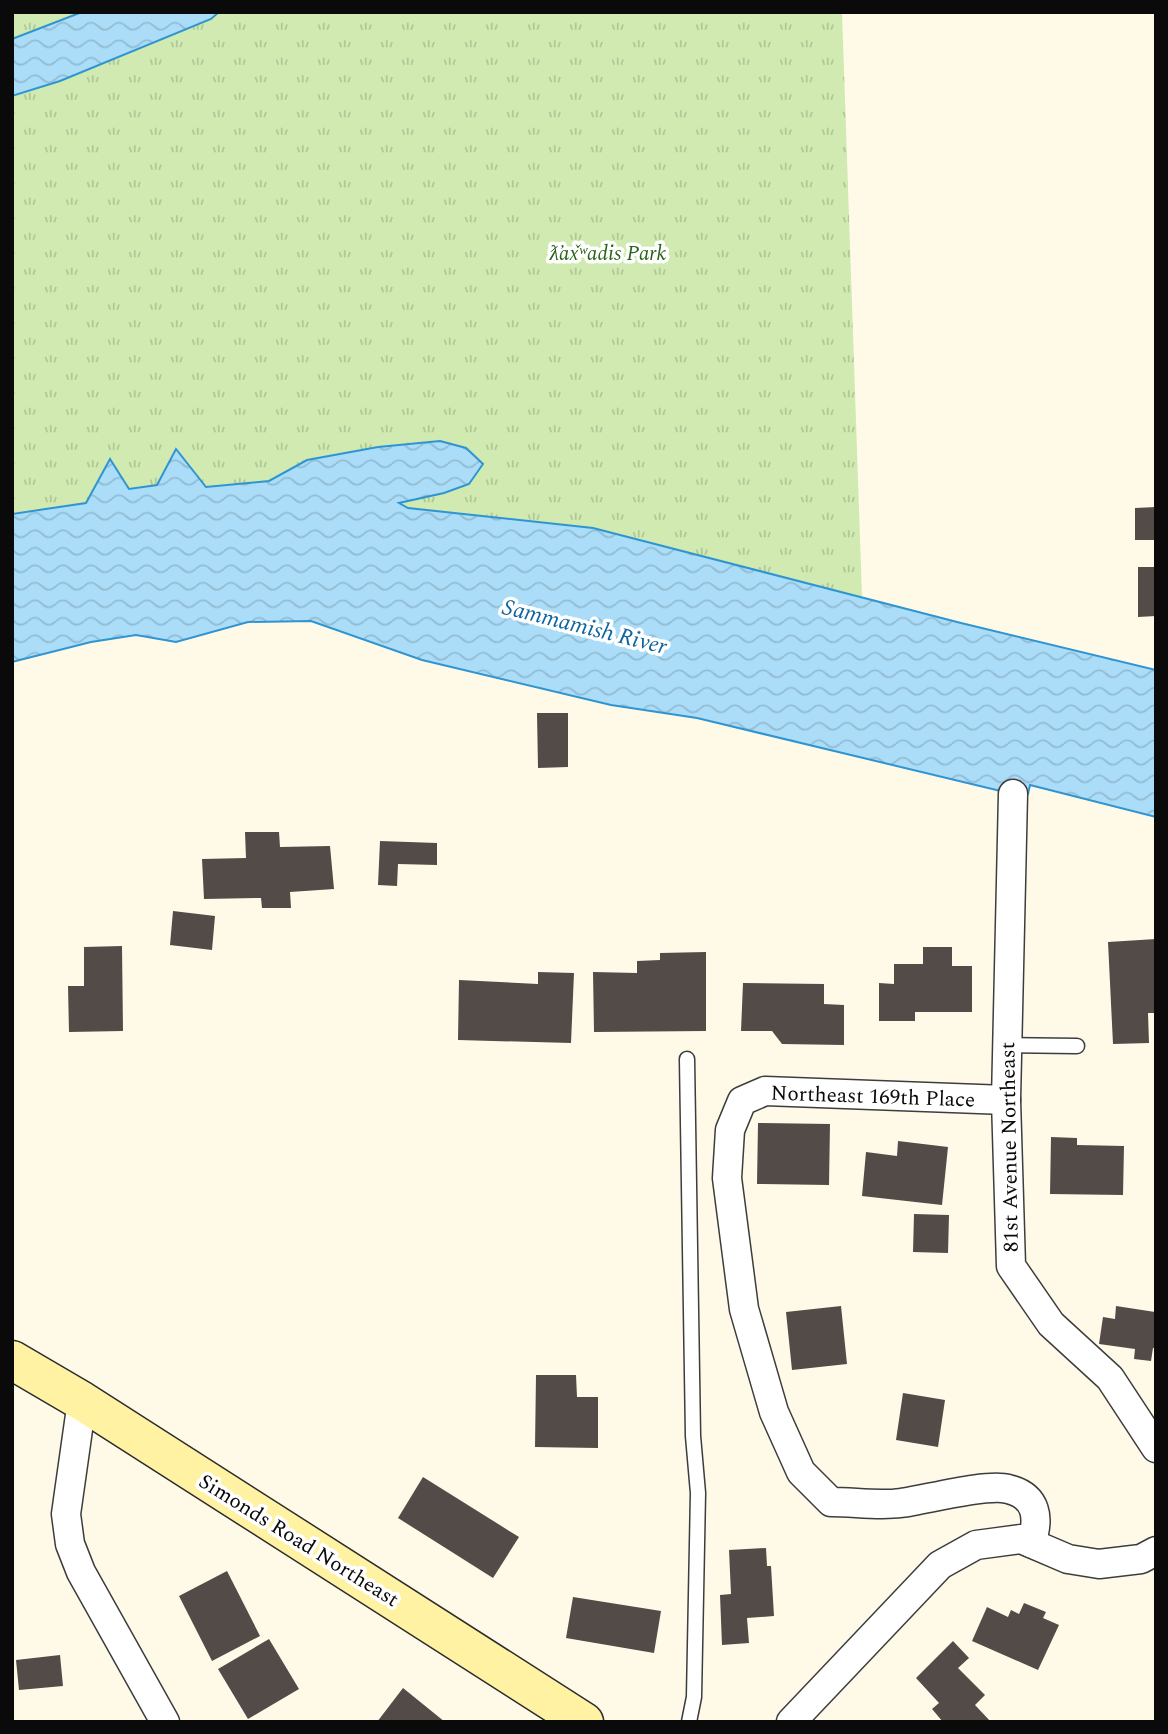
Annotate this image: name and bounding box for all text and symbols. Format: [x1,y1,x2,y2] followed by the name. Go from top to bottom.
[549,238,667,270] park label: ƛ̕ax̌ʷadis Park
[499,590,672,665] water label: Sammamish River
[992,1042,1028,1252] street label: 81st Avenue Northeast
[770,1077,976,1117] street label: Northeast 169th Place
[192,1466,405,1616] street label: Simonds Road Northeast

